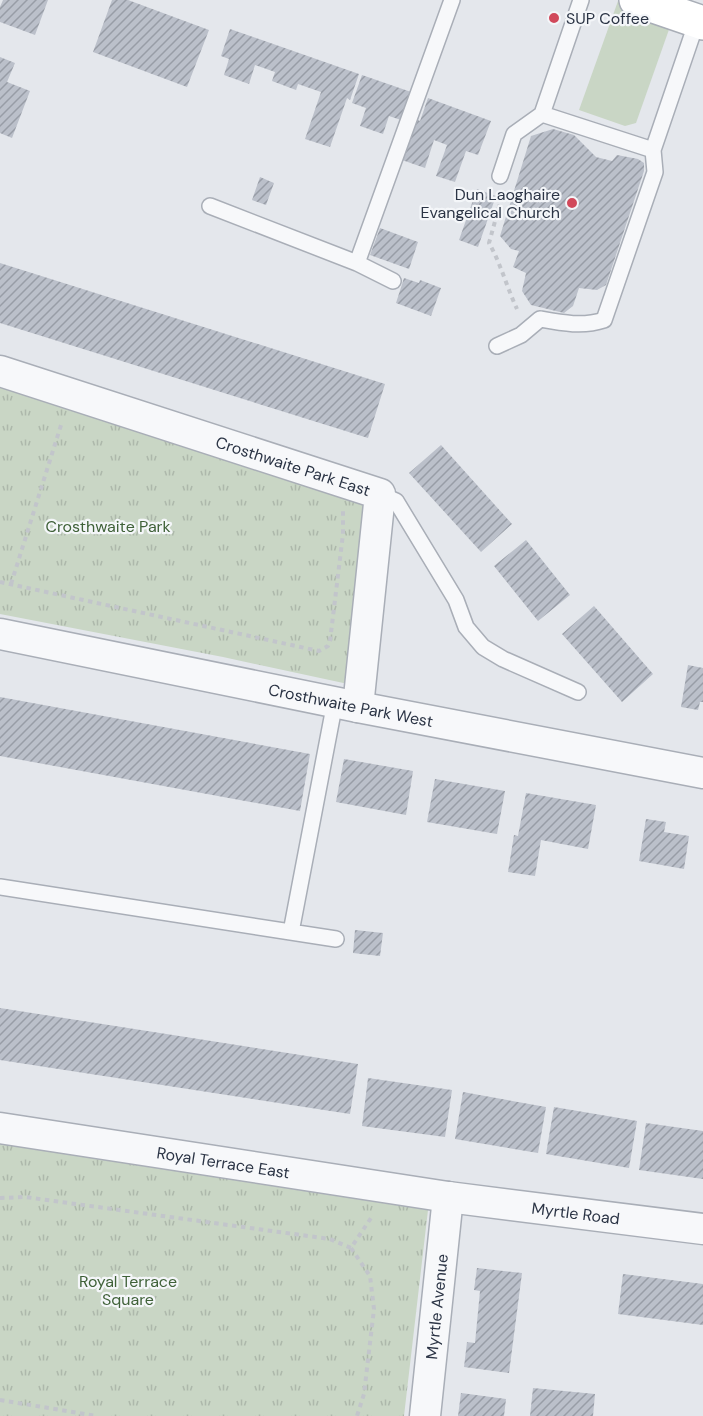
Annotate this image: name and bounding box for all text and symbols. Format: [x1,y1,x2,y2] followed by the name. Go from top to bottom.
[566,8,649,29] place label: SUP Coffee
[547,11,561,25] marker: SUP Coffee
[420,184,560,223] place label: Dun Laoghaire Evangelical Church
[565,196,579,210] marker: Dun Laoghaire Evangelical Church
[213,431,373,501] street label: Crosthwaite Park East
[45,516,171,537] park label: Crosthwaite Park
[267,679,435,732] street label: Crosthwaite Park West
[155,1142,291,1183] street label: Royal Terrace East
[530,1198,621,1229] street label: Myrtle Road
[421,1253,453,1360] street label: Myrtle Avenue
[79,1271,177,1310] park label: Royal Terrace Square

